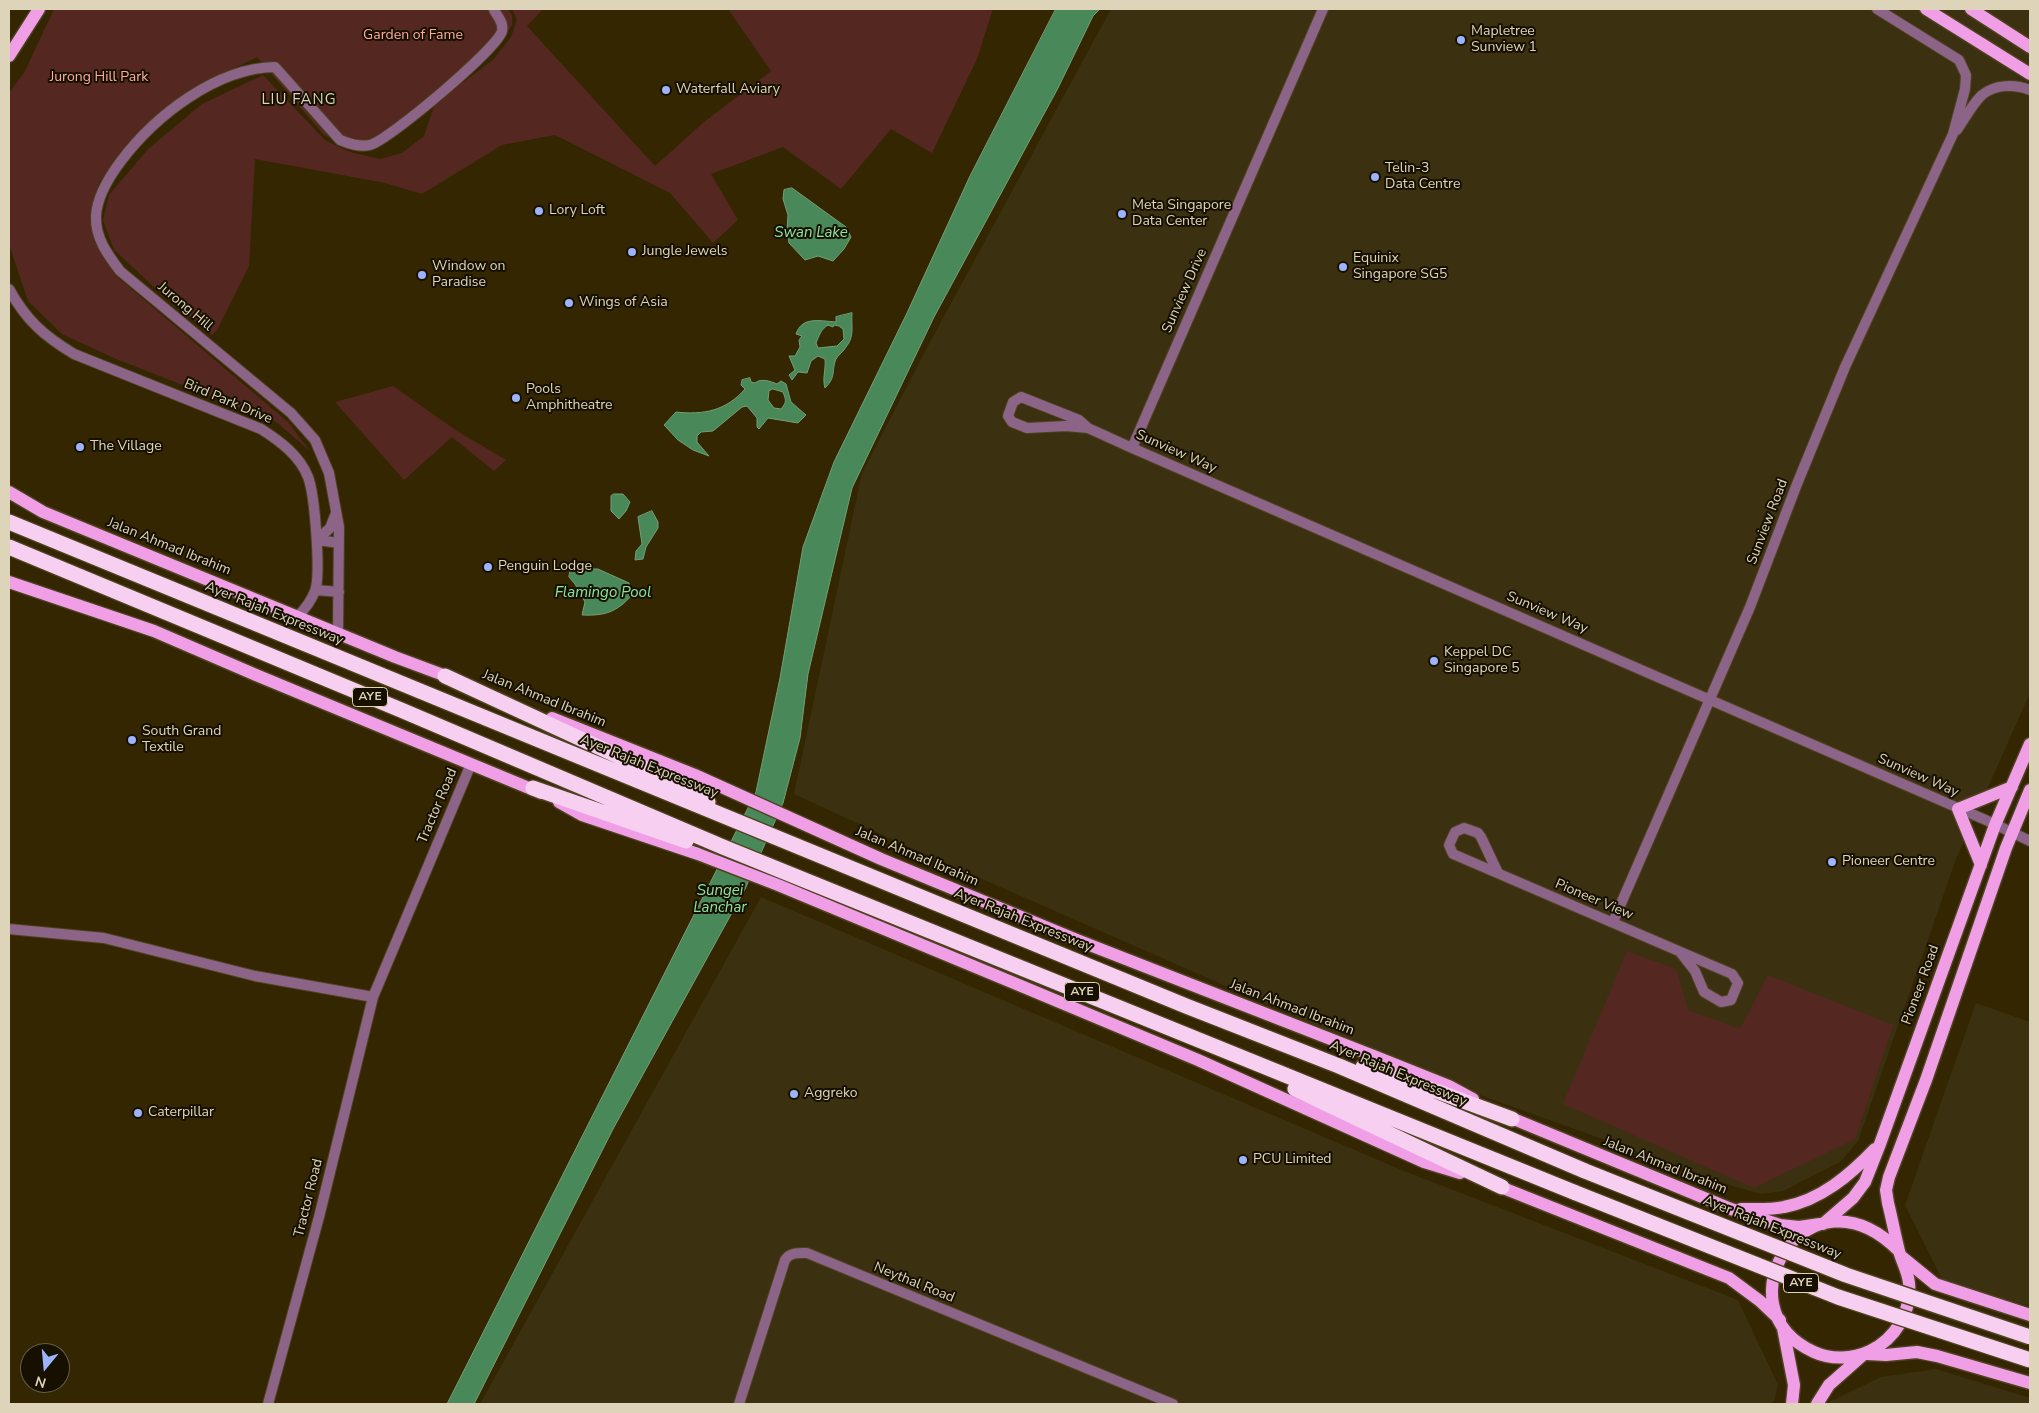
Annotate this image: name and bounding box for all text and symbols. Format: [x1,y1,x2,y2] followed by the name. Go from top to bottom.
[1471,24,1537,56] place label: Mapletree Sunview 1
[363,28,463,44] park label: Garden of Fame
[1455,34,1467,46] marker: Mapletree Sunview 1
[50,70,148,86] park label: Jurong Hill Park
[676,82,780,98] place label: Waterfall Aviary
[660,84,672,96] marker: Waterfall Aviary
[260,91,338,109] district label: LIU FANG
[1385,161,1460,193] place label: Telin-3 Data Centre
[1369,171,1381,183] marker: Telin-3 Data Centre
[1132,198,1231,230] place label: Meta Singapore Data Center
[549,203,605,219] place label: Lory Loft
[533,205,545,217] marker: Lory Loft
[1116,208,1128,220] marker: Meta Singapore Data Center
[774,224,848,242] water label: Swan Lake
[642,244,727,260] place label: Jungle Jewels
[626,246,638,258] marker: Jungle Jewels
[1159,246,1211,336] street label: Sunview Drive
[1353,251,1448,284] place label: Equinix Singapore SG5
[432,259,506,292] place label: Window on Paradise
[1337,261,1349,273] marker: Equinix Singapore SG5
[416,269,428,281] marker: Window on Paradise
[154,279,216,335] street label: Jurong Hill
[579,295,668,311] place label: Wings of Asia
[563,297,575,309] marker: Wings of Asia
[181,376,275,428] street label: Bird Park Drive
[526,382,613,414] place label: Pools Amphitheatre
[510,392,522,404] marker: Pools Amphitheatre
[1133,427,1219,477] street label: Sunview Way
[90,439,162,455] place label: The Village
[74,441,86,453] marker: The Village
[1744,477,1792,567] street label: Sunview Road
[105,515,233,579] street label: Jalan Ahmad Ibrahim
[498,559,592,575] place label: Penguin Lodge
[482,561,494,573] marker: Penguin Lodge
[202,579,346,649] street label: Ayer Rajah Expressway
[555,584,651,602] water label: Flamingo Pool
[1504,588,1590,638] street label: Sunview Way
[1444,645,1520,678] place label: Keppel DC Singapore 5
[1428,655,1440,667] marker: Keppel DC Singapore 5
[480,667,608,731] street label: Jalan Ahmad Ibrahim
[352,688,388,706] road number: AYE
[142,724,221,756] place label: South Grand Textile
[577,732,721,802] street label: Ayer Rajah Expressway
[126,734,138,746] marker: South Grand Textile
[1875,751,1961,801] street label: Sunview Way
[415,766,461,846] street label: Tractor Road
[853,824,981,890] street label: Jalan Ahmad Ibrahim
[1842,854,1935,870] place label: Pioneer Centre
[1826,856,1838,868] marker: Pioneer Centre
[1552,876,1636,924] street label: Pioneer View
[693,882,747,917] water label: Sungei Lanchar
[951,886,1095,956] street label: Ayer Rajah Expressway
[1899,943,1943,1027] street label: Pioneer Road
[1228,977,1356,1039] street label: Jalan Ahmad Ibrahim
[1064,982,1100,1002] road number: AYE
[1327,1037,1469,1111] street label: Ayer Rajah Expressway
[804,1086,858,1102] place label: Aggreko
[788,1088,800,1100] marker: Aggreko
[148,1105,214,1121] place label: Caterpillar
[132,1107,144,1119] marker: Caterpillar
[1601,1134,1729,1198] street label: Jalan Ahmad Ibrahim
[1253,1152,1331,1168] place label: PCU Limited
[1237,1154,1249,1166] marker: PCU Limited
[291,1157,327,1239] street label: Tractor Road
[1700,1193,1844,1263] street label: Ayer Rajah Expressway
[871,1259,957,1307] street label: Neythal Road
[1784,1274,1818,1292] road number: AYE
[20,1343,70,1393] north arrow
[33,1371,49,1392] text: N

